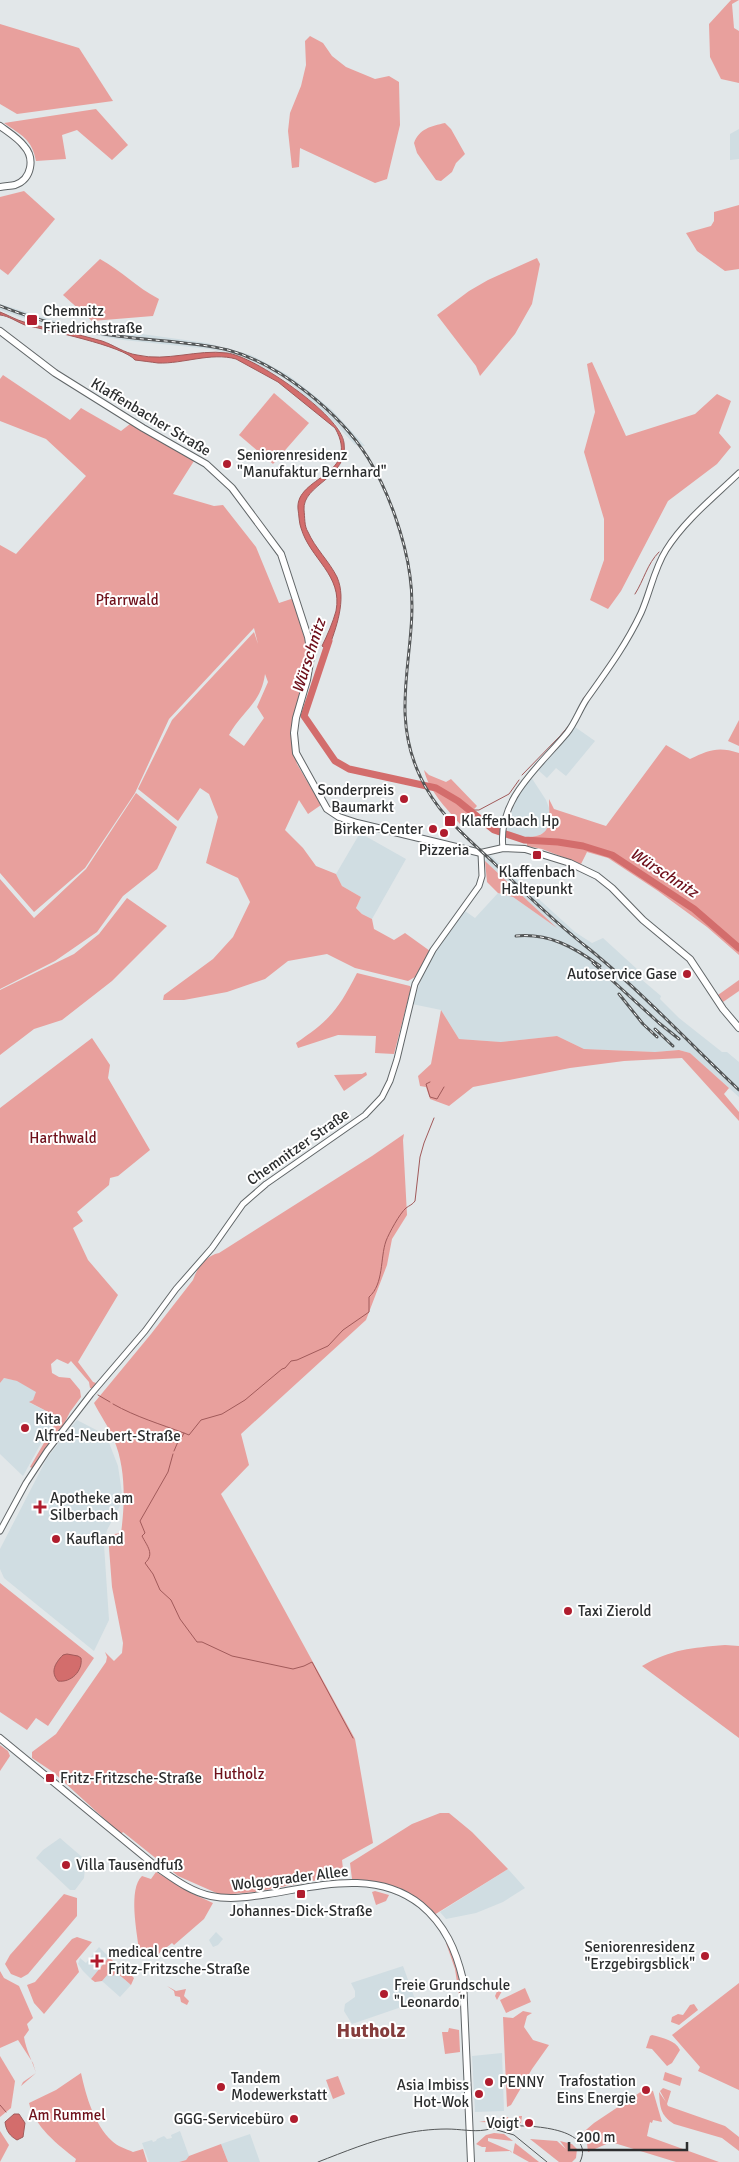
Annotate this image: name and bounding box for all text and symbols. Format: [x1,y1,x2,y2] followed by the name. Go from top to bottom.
[43,302,143,337] place label: Chemnitz Friedrichstraße
[25,313,39,327] marker: Chemnitz Friedrichstraße
[88,374,214,460] street label: Klaffenbacher Straße
[237,446,387,481] place label: Seniorenresidenz "Manufaktur Bernhard"
[221,458,233,470] marker: Seniorenresidenz "Manufaktur Bernhard"
[95,591,159,609] park label: Pfarrwald
[288,615,331,696] water label: Würschnitz
[317,781,394,816] place label: Sonderpreis Baumarkt
[398,793,410,805] marker: Sonderpreis Baumarkt
[461,812,559,830] place label: Klaffenbach Hp
[443,814,457,828] marker: Klaffenbach Hp
[333,820,423,838] place label: Birken-Center
[427,823,439,835] marker: Birken-Center
[438,827,450,839] marker: Pizzeria
[419,841,469,859] place label: Pizzeria
[626,844,703,903] water label: Würschnitz
[531,849,543,861] marker: Klaffenbach Haltepunkt
[499,863,575,898] place label: Klaffenbach Haltepunkt
[567,965,677,983] place label: Autoservice Gase
[681,968,693,980] marker: Autoservice Gase
[243,1105,353,1189] street label: Chemnitzer Straße
[29,1129,97,1147] park label: Harthwald
[35,1410,181,1445] place label: Kita Alfred-Neubert-Straße
[19,1422,31,1434] marker: Kita Alfred-Neubert-Straße
[50,1489,133,1524] place label: Apotheke am Silberbach
[34,1501,46,1513] marker: Apotheke am Silberbach
[66,1530,124,1548] place label: Kaufland
[50,1533,62,1545] marker: Kaufland
[578,1602,652,1620] place label: Taxi Zierold
[562,1605,574,1617] marker: Taxi Zierold
[214,1765,265,1783] park label: Hutholz
[60,1769,202,1787] place label: Fritz-Fritzsche-Straße
[44,1772,56,1784] marker: Fritz-Fritzsche-Straße
[76,1856,183,1874] place label: Villa Tausendfuß
[60,1859,72,1871] marker: Villa Tausendfuß
[230,1862,350,1894] street label: Wolgograder Allee
[295,1888,307,1900] marker: Johannes-Dick-Straße
[230,1902,372,1920] place label: Johannes-Dick-Straße
[584,1938,695,1973] place label: Seniorenresidenz "Erzgebirgsblick"
[108,1943,250,1978] place label: medical centre Fritz-Fritzsche-Straße
[699,1950,711,1962] marker: Seniorenresidenz "Erzgebirgsblick"
[90,1954,104,1968] marker: medical centre Fritz-Fritzsche-Straße
[394,1976,510,2011] place label: Freie Grundschule "Leonardo"
[378,1988,390,2000] marker: Freie Grundschule "Leonardo"
[336,2018,406,2043] district label: Hutholz
[231,2069,327,2104] place label: Tandem Modewerkstatt
[556,2072,636,2107] place label: Trafostation Eins Energie
[499,2073,544,2091] place label: PENNY
[397,2076,469,2111] place label: Asia Imbiss Hot-Wok
[483,2076,495,2088] marker: PENNY
[215,2081,227,2093] marker: Tandem Modewerkstatt
[640,2084,652,2096] marker: Trafostation Eins Energie
[473,2088,485,2100] marker: Asia Imbiss Hot-Wok
[28,2106,106,2124] park label: Am Rummel
[174,2110,284,2128] place label: GGG-Servicebüro
[288,2113,300,2125] marker: GGG-Servicebüro
[486,2114,519,2132] place label: Voigt
[523,2117,535,2129] marker: Voigt
[569,2120,686,2152] scale bar
[576,2128,616,2146] text: 200 m

